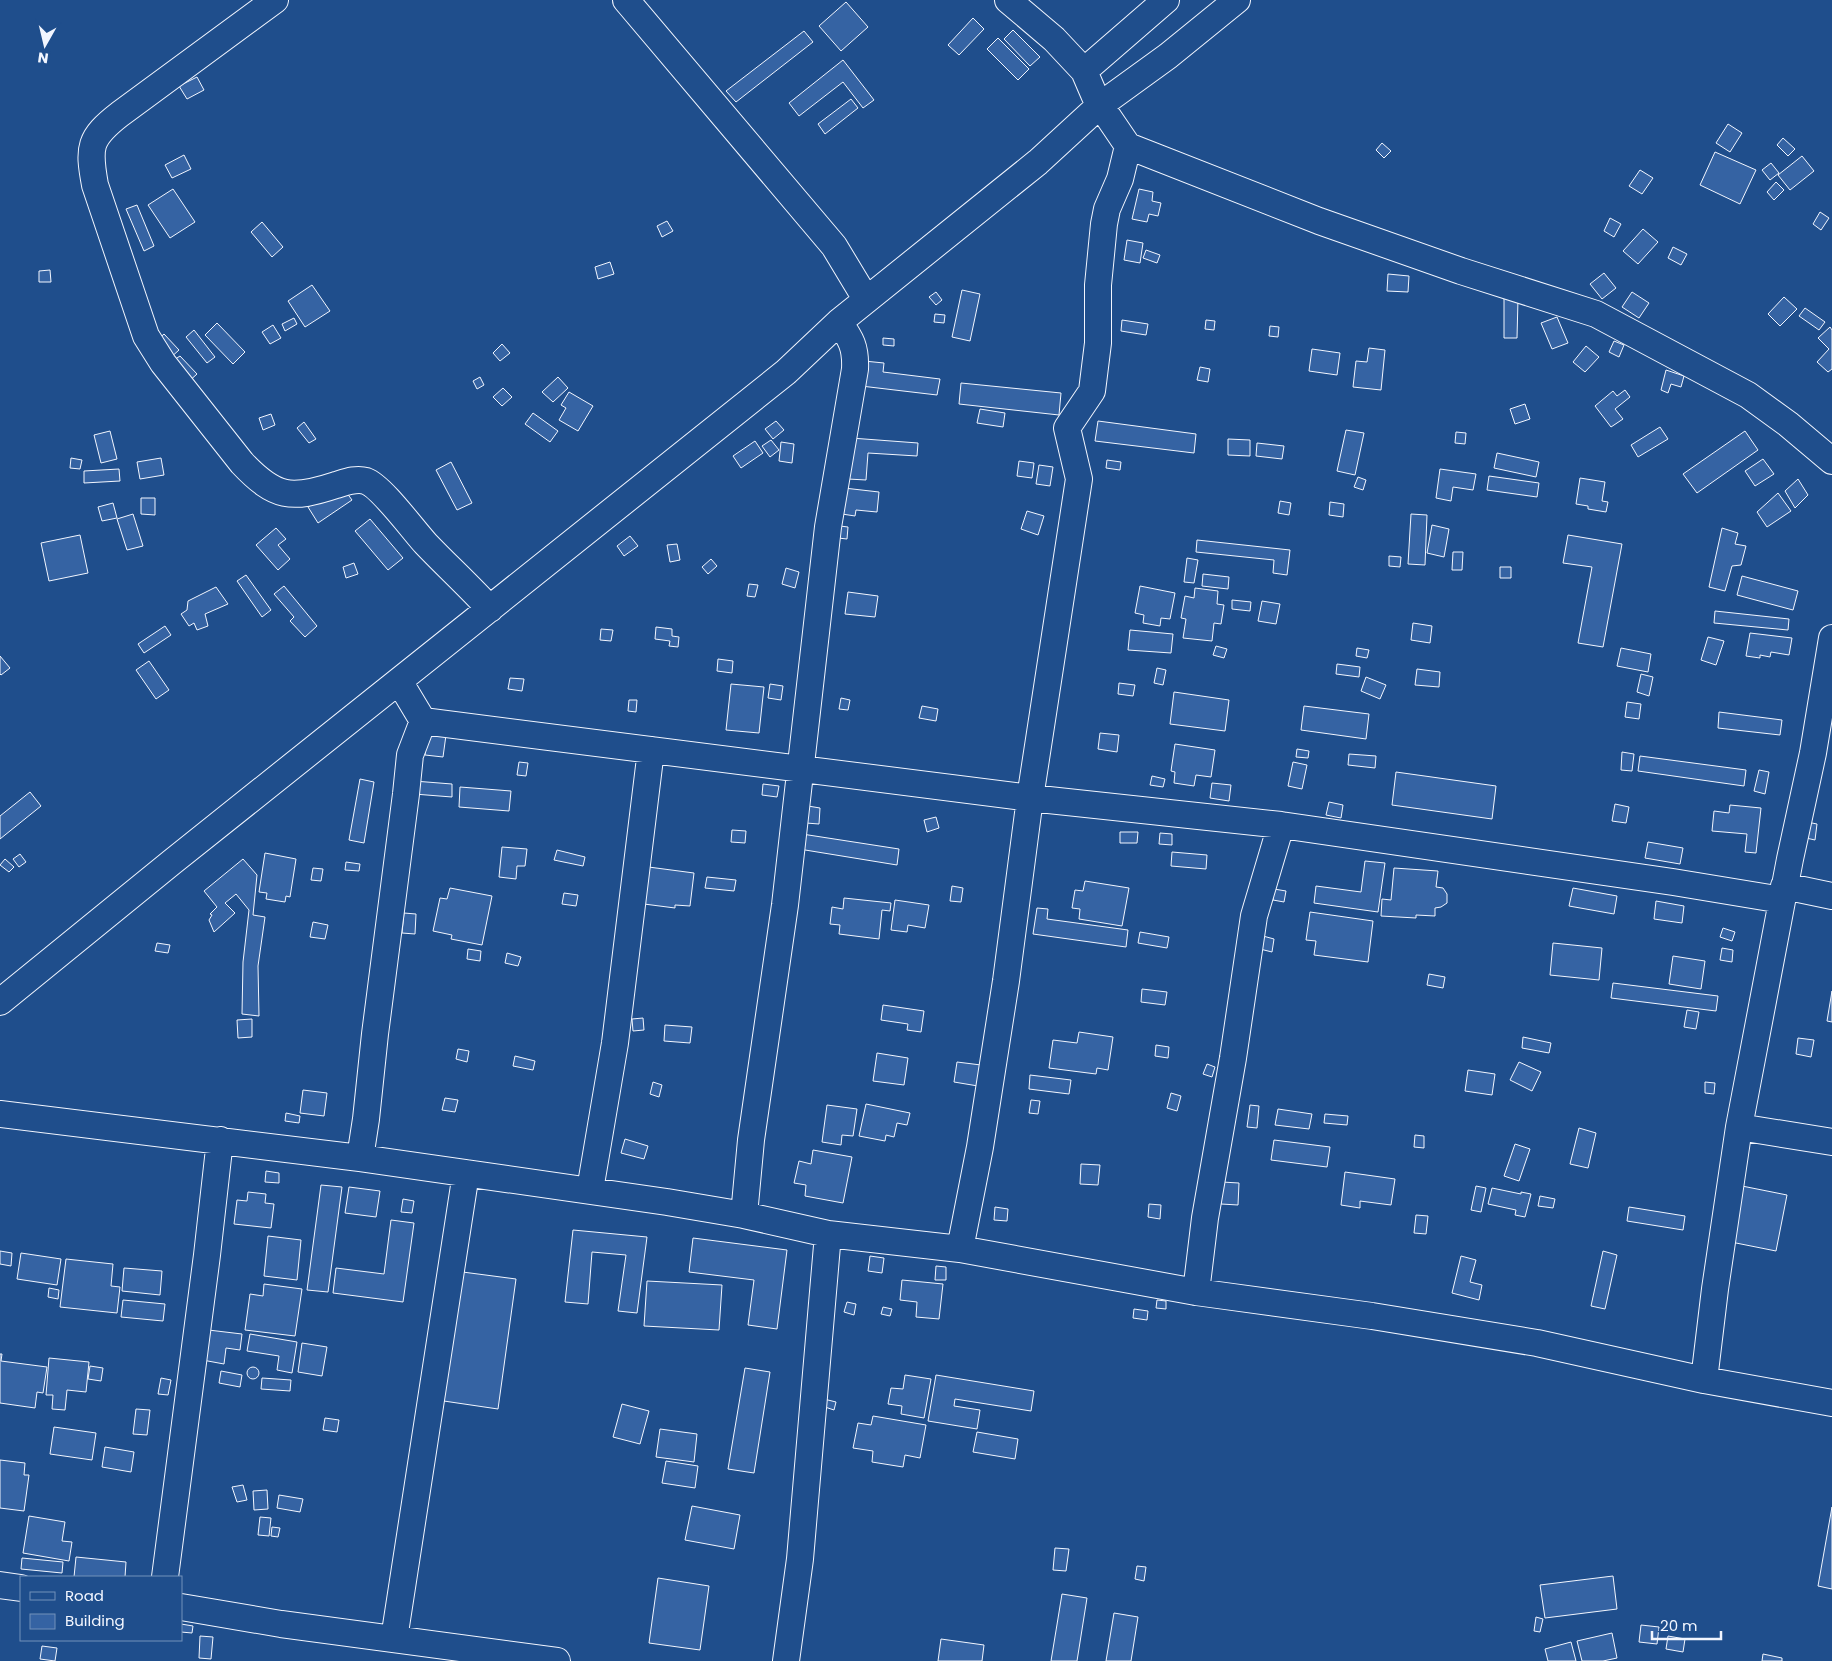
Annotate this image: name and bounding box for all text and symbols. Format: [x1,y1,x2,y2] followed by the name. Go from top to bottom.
[20,20,70,70] north arrow
[37,47,50,69] text: N
[20,1576,182,1641] legend
[65,1585,104,1606] text: Road
[1652,1608,1721,1640] scale bar
[65,1610,125,1631] text: Building
[1660,1615,1698,1636] text: 20 m

